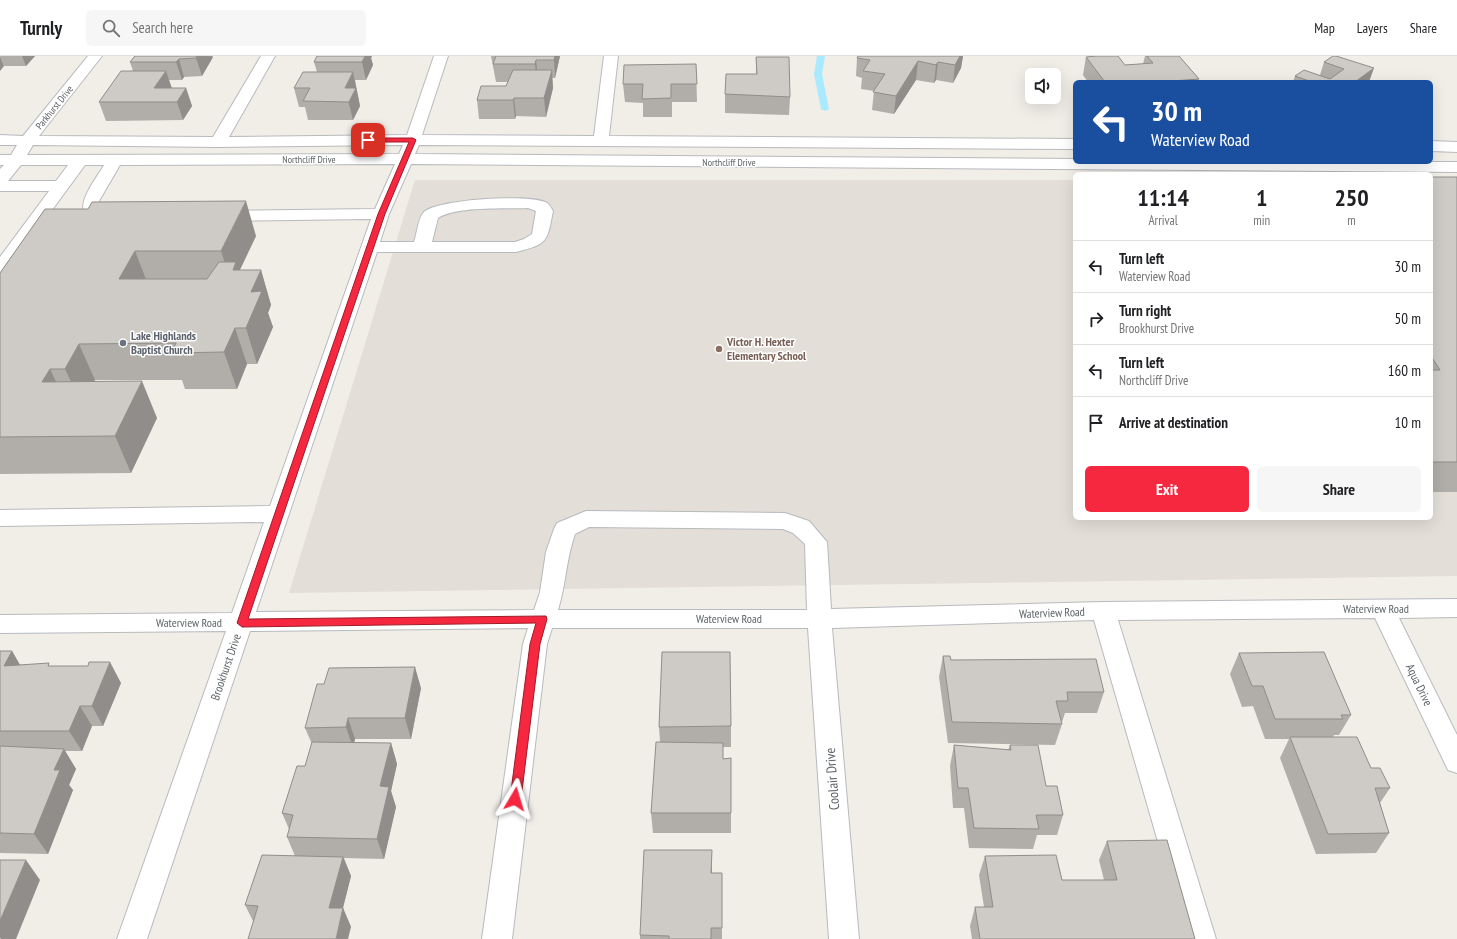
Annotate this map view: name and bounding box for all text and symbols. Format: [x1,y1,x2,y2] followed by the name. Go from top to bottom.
[86,10,366,46] search box
[20,16,62,40] text: Turnly
[100,17,122,39] icon: search
[132,18,193,37] text: Search here
[1314,19,1335,37] text: Map
[1357,19,1388,37] text: Layers
[1410,19,1437,37] text: Share
[1025,68,1061,104] map controls
[1025,68,1061,104] button: sound
[33,83,76,132] street label: Parkhurst Drive
[1151,92,1202,129] text: 30 m
[1085,96,1137,148] icon: left
[351,123,385,157] pin
[1151,128,1250,151] text: Waterview Road
[357,129,379,151] icon: arrive
[282,153,336,166] street label: Northcliff Drive
[702,156,756,169] street label: Northcliff Drive
[1137,182,1189,213] text: 11:14
[1256,182,1267,213] text: 1
[1334,182,1369,213] text: 250
[1148,212,1178,229] text: Arrival
[1253,212,1270,229] text: min
[1347,212,1356,229] text: m
[1119,249,1164,268] text: Turn left
[1085,256,1107,278] icon: left
[1395,257,1421,276] text: 30 m
[1119,268,1190,285] text: Waterview Road
[1119,301,1171,320] text: Turn right
[1085,308,1107,330] icon: right
[1395,309,1421,328] text: 50 m
[1119,320,1194,337] text: Brookhurst Drive
[131,328,196,357] place label: Lake Highlands Baptist Church
[726,334,806,363] place label: Victor H. Hexter Elementary School
[118,338,128,348] marker: Lake Highlands Baptist Church
[714,344,724,354] marker: Victor H. Hexter Elementary School
[1119,353,1164,372] text: Turn left
[1085,360,1107,382] icon: left
[1388,361,1421,380] text: 160 m
[1119,372,1188,389] text: Northcliff Drive
[1085,412,1107,434] icon: arrive
[1119,413,1228,432] text: Arrive at destination
[1395,413,1421,432] text: 10 m
[1085,466,1249,512] button: Exit
[1257,466,1421,512] button: Share
[1343,601,1409,616] street label: Waterview Road
[1019,604,1085,621] street label: Waterview Road
[696,611,762,626] street label: Waterview Road
[156,615,222,630] street label: Waterview Road
[207,632,244,702] street label: Brookhurst Drive
[1403,661,1436,708] street label: Aqua Drive
[821,747,843,811] street label: Coolair Drive
[494,778,536,820] position arrow

